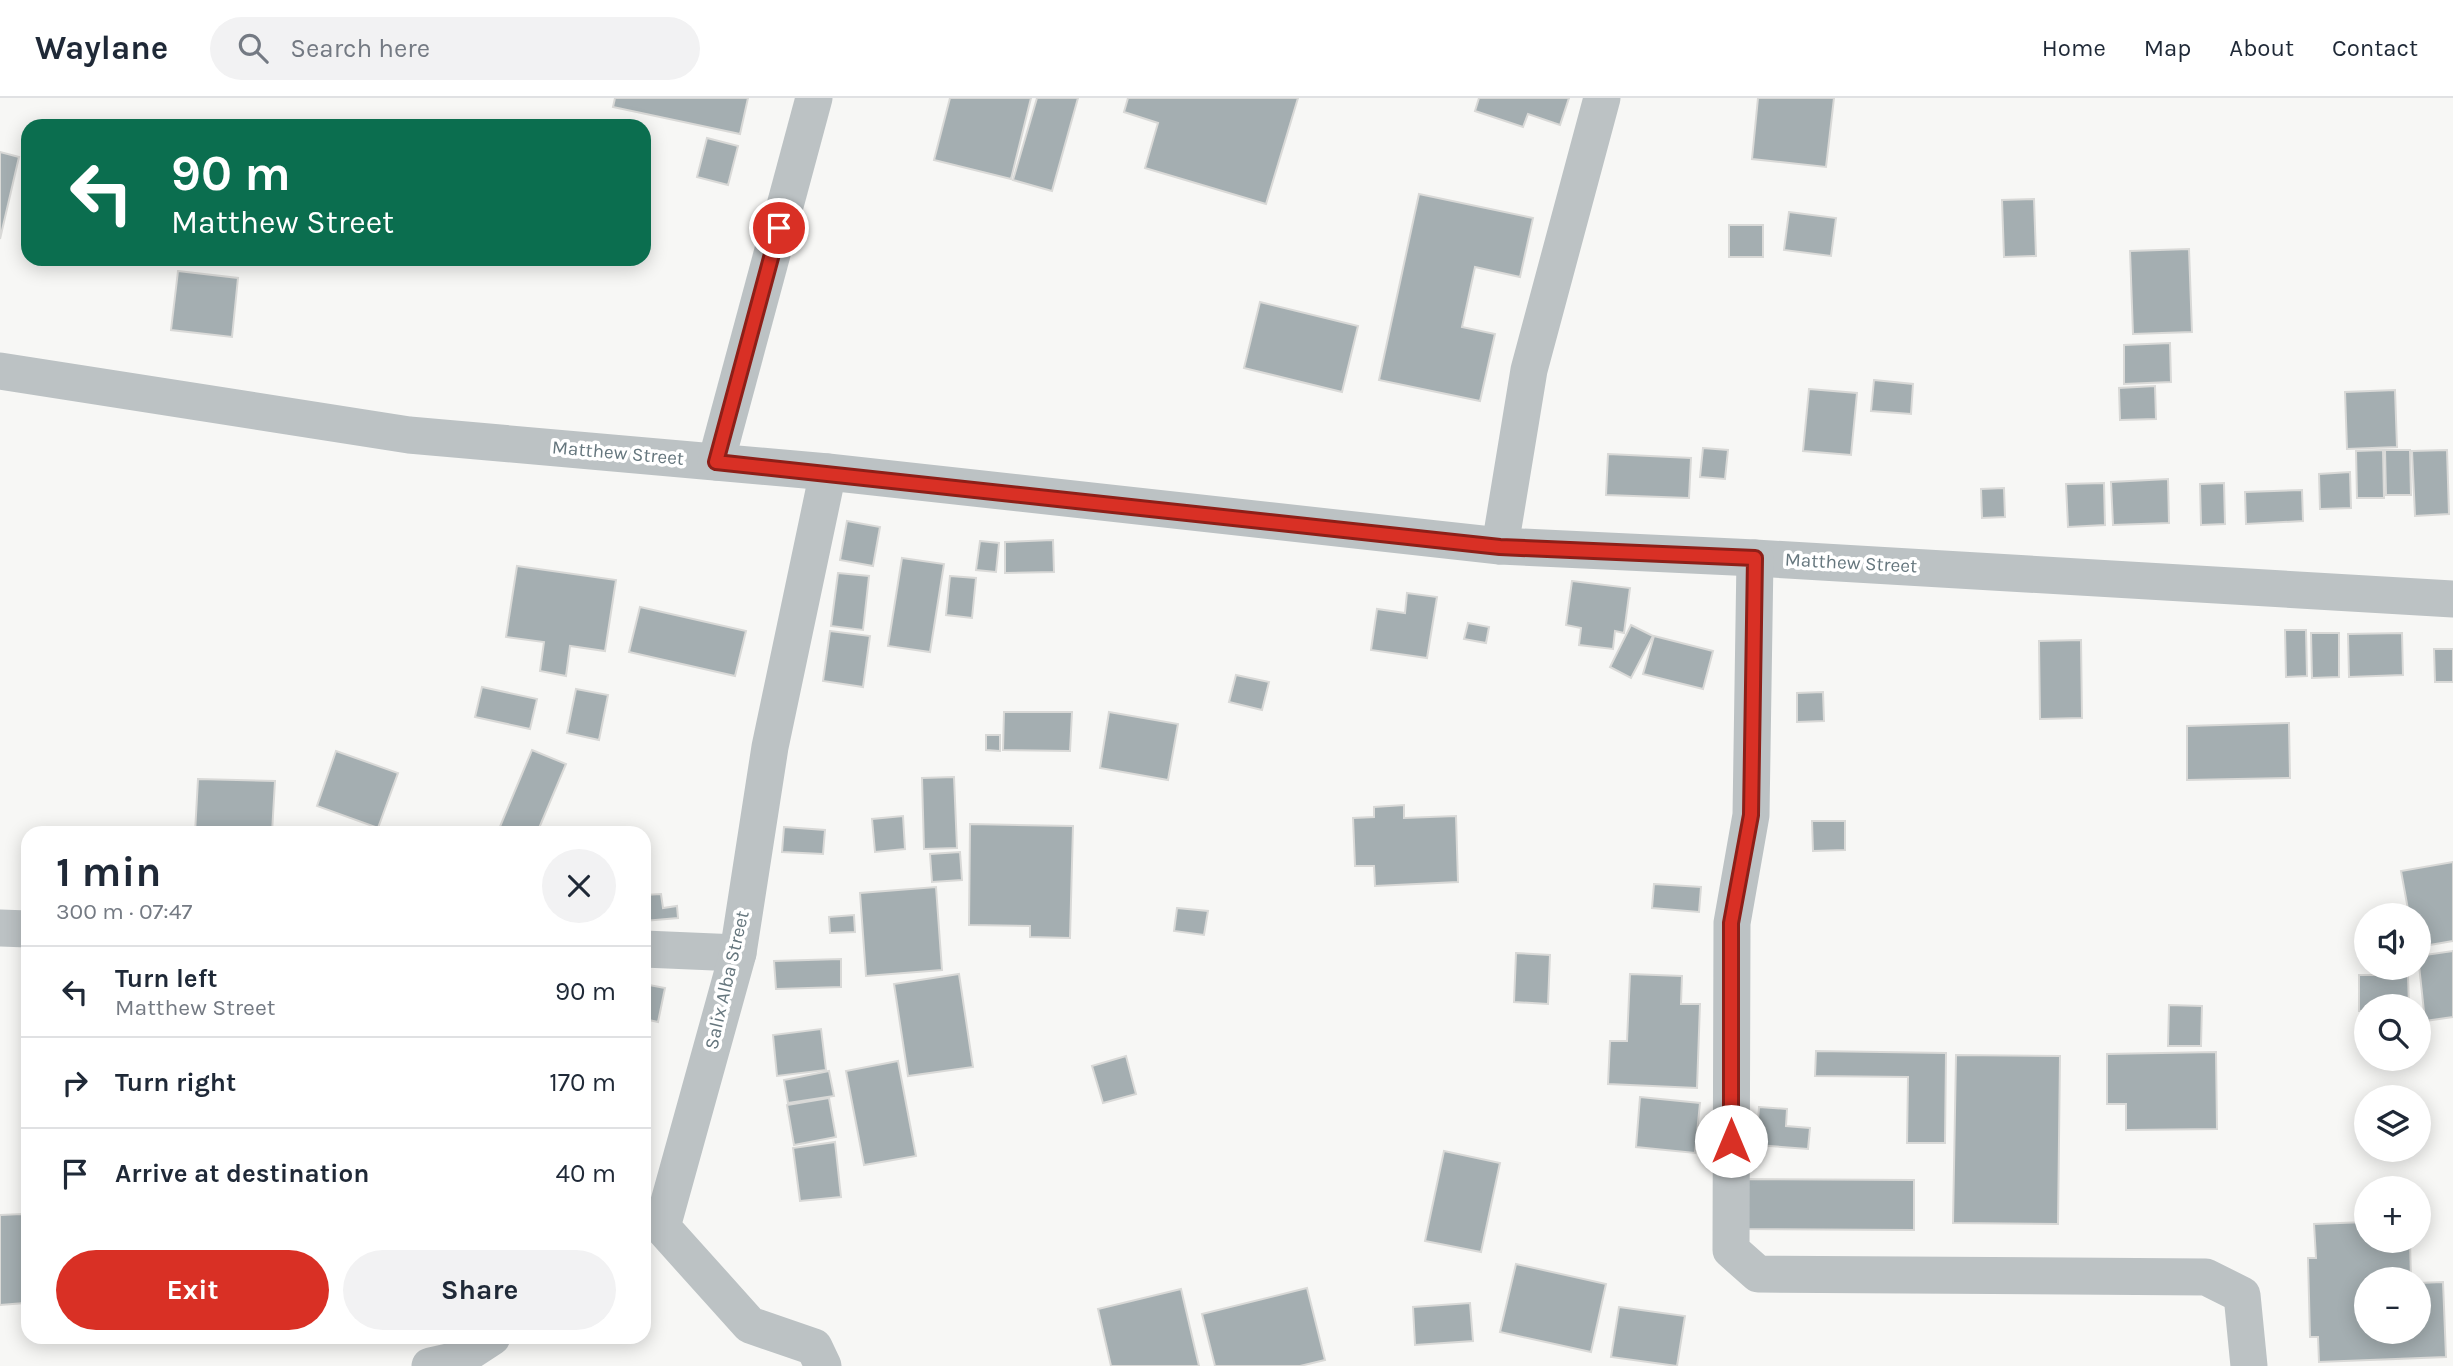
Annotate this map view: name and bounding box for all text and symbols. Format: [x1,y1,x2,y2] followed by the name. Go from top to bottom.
[210,17,700,80] search box
[35,29,168,67] text: Waylane
[234,29,272,67] icon: search
[290,33,430,64] text: Search here
[2042,34,2106,62] text: Home
[2144,34,2191,62] text: Map
[2229,34,2294,62] text: About
[2332,34,2418,62] text: Contact
[171,145,291,202] text: 90 m
[56,147,147,238] icon: left
[749,198,809,258] pin
[171,204,394,241] text: Matthew Street
[760,209,798,247] icon: arrive
[551,436,685,470] street label: Matthew Street
[1784,549,1918,577] street label: Matthew Street
[56,847,161,897] text: 1 min
[542,849,616,923] button: close
[56,898,192,925] text: 300 m · 07:47
[2354,903,2431,1344] map controls
[2354,903,2431,980] button: sound
[700,908,754,1052] street label: Salix Alba Street
[115,963,217,994] text: Turn left
[56,973,94,1011] icon: left
[555,976,616,1007] text: 90 m
[115,994,275,1021] text: Matthew Street
[2354,994,2431,1071] button: search
[56,1064,94,1102] icon: right
[115,1067,236,1098] text: Turn right
[549,1067,616,1098] text: 170 m
[2354,1085,2431,1162] button: layers
[1694,1104,1768,1178] position arrow
[56,1155,94,1193] icon: arrive
[115,1158,369,1189] text: Arrive at destination
[556,1158,616,1189] text: 40 m
[2354,1176,2431,1253] button: +
[56,1250,329,1330] button: Exit
[343,1250,616,1330] button: Share
[2354,1267,2431,1344] button: −

